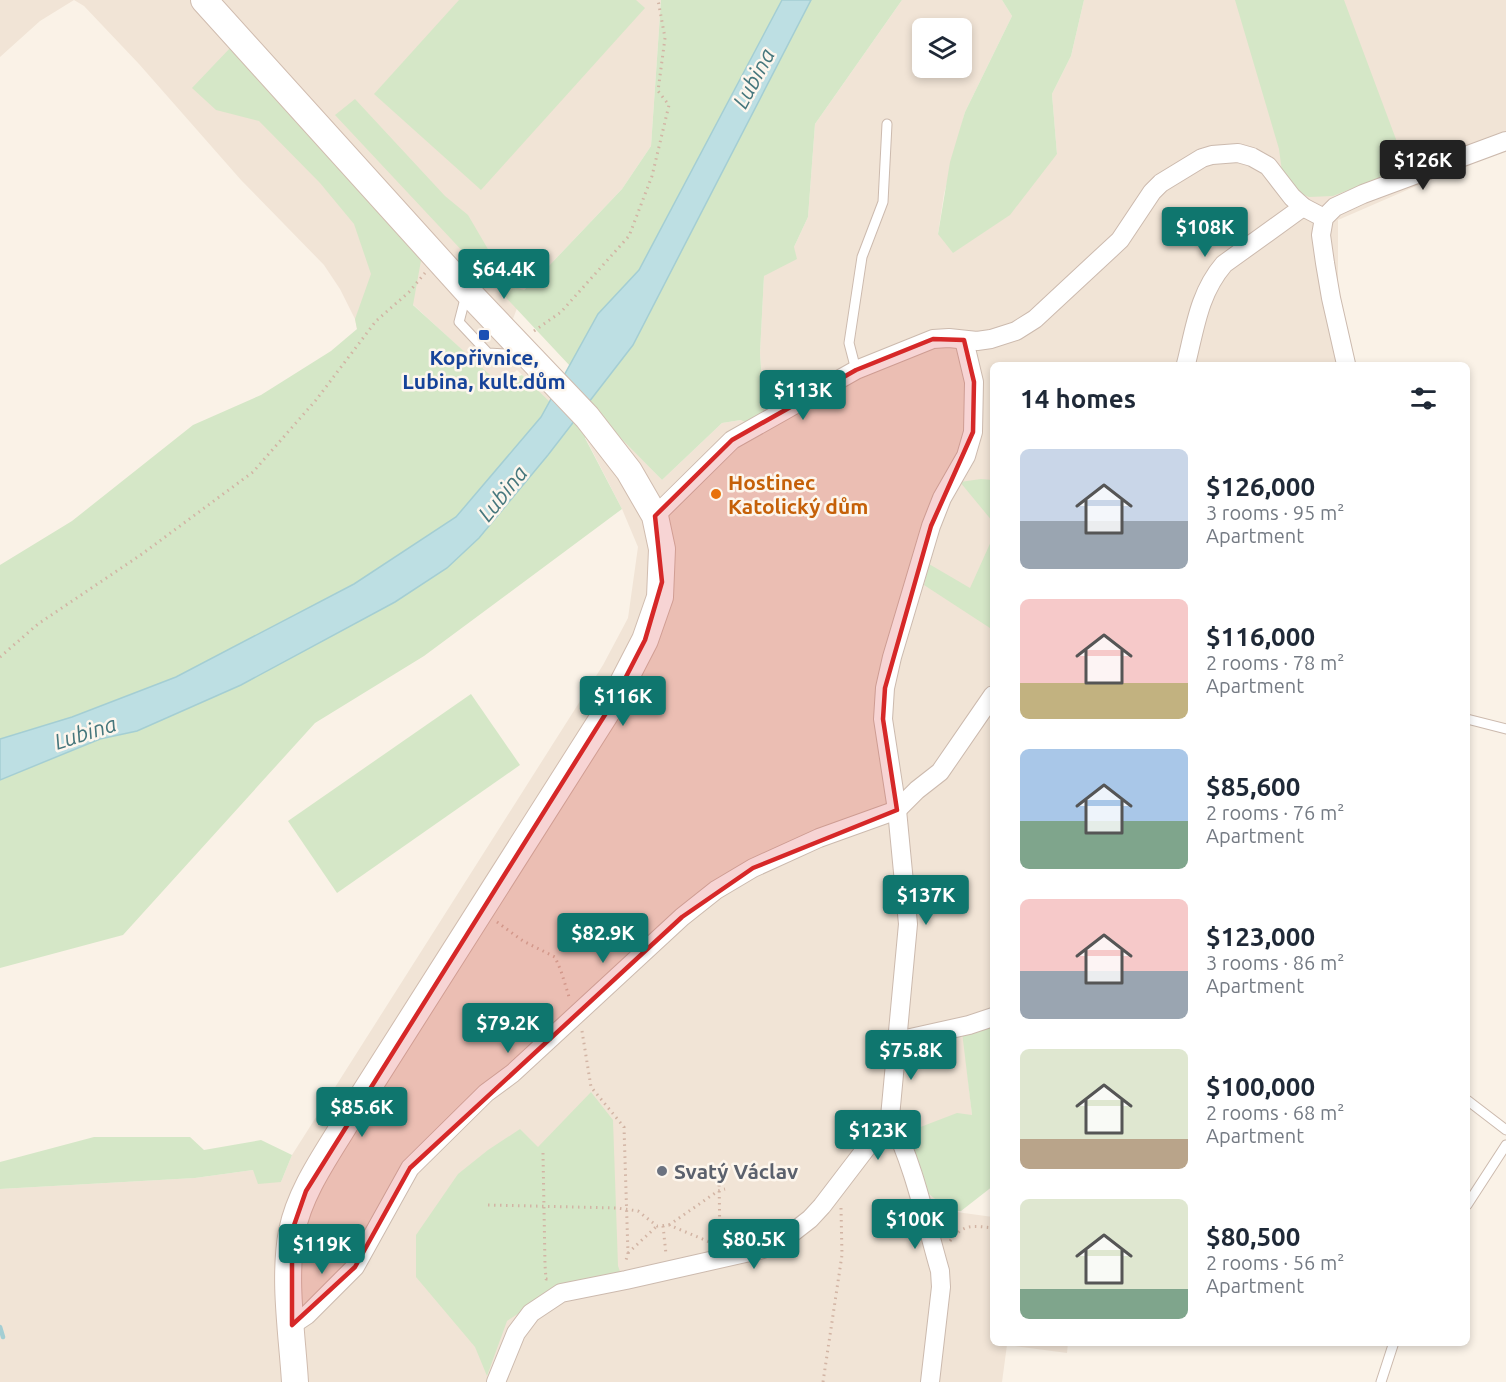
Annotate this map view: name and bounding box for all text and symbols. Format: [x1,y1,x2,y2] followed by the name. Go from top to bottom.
[912,18,972,78] map controls
[912,18,972,78] button: layers
[727,44,779,112] water label: Lubina
[1381,140,1465,191] pin: $126K
[1394,148,1452,171] text: $126K
[1163,207,1247,258] pin: $108K
[1176,215,1234,238] text: $108K
[455,249,553,300] pin: $64.4K
[472,257,536,280] text: $64.4K
[477,328,491,342] marker: Kopřivnice, Lubina, kult.dům
[402,345,566,393] place label: Kopřivnice, Lubina, kult.dům
[761,370,845,421] pin: $113K
[774,378,832,401] text: $113K
[1407,382,1440,415] icon: filters
[1020,384,1136,413] text: 14 homes
[472,460,532,526] water label: Lubina
[728,470,868,518] place label: Hostinec Katolický dům
[1206,472,1315,501] text: $126,000
[1068,473,1140,545] icon: home
[709,487,723,501] marker: Hostinec Katolický dům
[1206,501,1344,524] text: 3 rooms · 95 m²
[1206,524,1304,547] text: Apartment
[1206,622,1315,651] text: $116,000
[1068,623,1140,695] icon: home
[1206,651,1344,674] text: 2 rooms · 78 m²
[1206,674,1304,697] text: Apartment
[581,676,665,727] pin: $116K
[594,684,652,707] text: $116K
[51,710,119,754] water label: Lubina
[1206,772,1300,801] text: $85,600
[1068,773,1140,845] icon: home
[1206,801,1344,824] text: 2 rooms · 76 m²
[1206,824,1304,847] text: Apartment
[884,875,968,926] pin: $137K
[897,883,955,906] text: $137K
[554,913,652,964] pin: $82.9K
[571,921,635,944] text: $82.9K
[1206,922,1315,951] text: $123,000
[1068,923,1140,995] icon: home
[1206,951,1344,974] text: 3 rooms · 86 m²
[1206,974,1304,997] text: Apartment
[459,1003,557,1054] pin: $79.2K
[476,1011,540,1034] text: $79.2K
[862,1030,960,1081] pin: $75.8K
[879,1038,943,1061] text: $75.8K
[1206,1072,1315,1101] text: $100,000
[1068,1073,1140,1145] icon: home
[313,1087,411,1138] pin: $85.6K
[330,1095,394,1118] text: $85.6K
[1206,1101,1344,1124] text: 2 rooms · 68 m²
[836,1110,920,1161] pin: $123K
[849,1118,907,1141] text: $123K
[1206,1124,1304,1147] text: Apartment
[674,1159,798,1183] place label: Svatý Václav
[655,1164,669,1178] marker: Svatý Václav
[873,1199,957,1250] pin: $100K
[886,1207,944,1230] text: $100K
[705,1219,803,1270] pin: $80.5K
[1206,1222,1300,1251] text: $80,500
[1068,1223,1140,1295] icon: home
[280,1224,364,1275] pin: $119K
[722,1227,786,1250] text: $80.5K
[293,1232,351,1255] text: $119K
[1206,1251,1344,1274] text: 2 rooms · 56 m²
[1206,1274,1304,1297] text: Apartment

